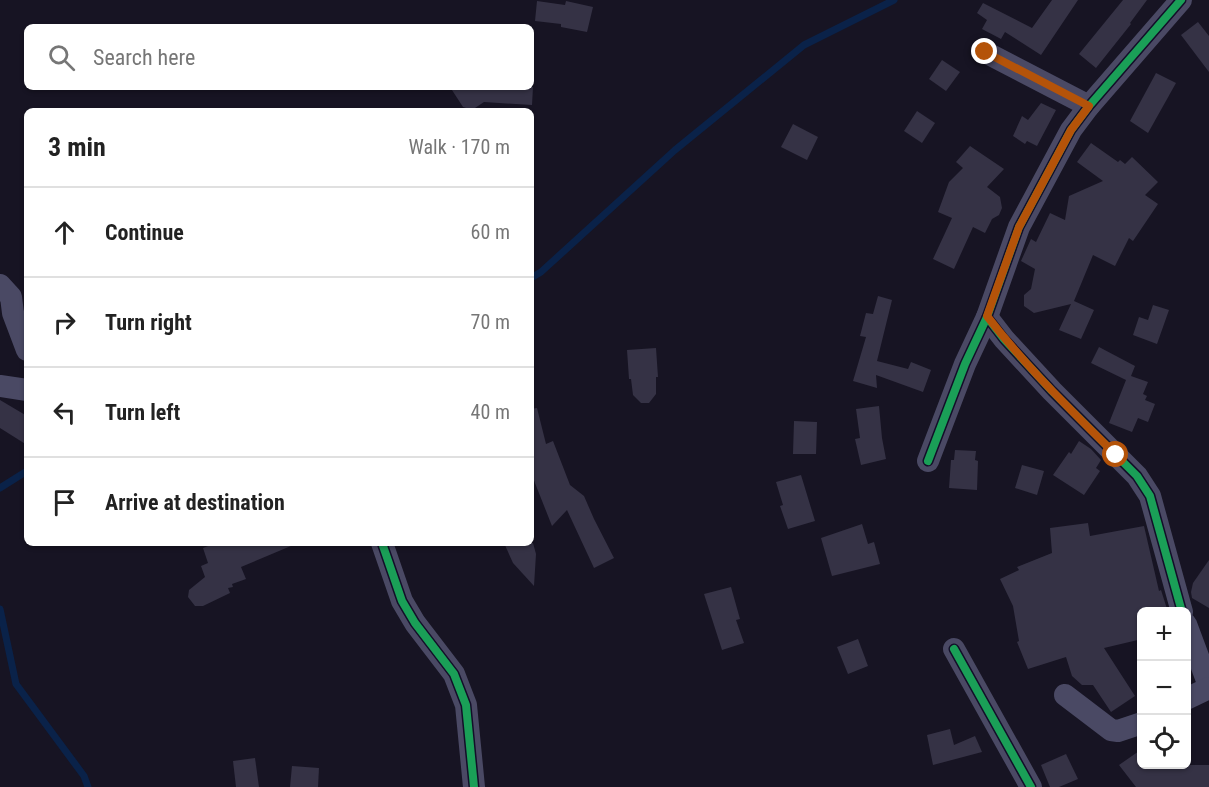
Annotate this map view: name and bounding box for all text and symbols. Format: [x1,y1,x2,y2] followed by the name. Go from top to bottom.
[24,24,534,90] search box
[971,38,997,64] route end
[45,41,78,74] icon: search
[93,45,195,70] text: Search here
[48,132,106,162] text: 3 min
[409,135,510,159] text: Walk · 170 m
[48,216,81,249] icon: ahead
[105,220,184,245] text: Continue
[471,220,510,244] text: 60 m
[48,306,81,339] icon: right
[105,310,192,335] text: Turn right
[471,310,510,334] text: 70 m
[48,396,81,429] icon: left
[105,400,180,425] text: Turn left
[471,400,510,424] text: 40 m
[1102,441,1128,467] route start
[48,486,81,519] icon: arrive
[105,490,285,515] text: Arrive at destination
[1137,607,1191,769] map controls
[1137,607,1191,661] button: +
[1137,661,1191,715] button: −
[1137,715,1191,769] button: locate

